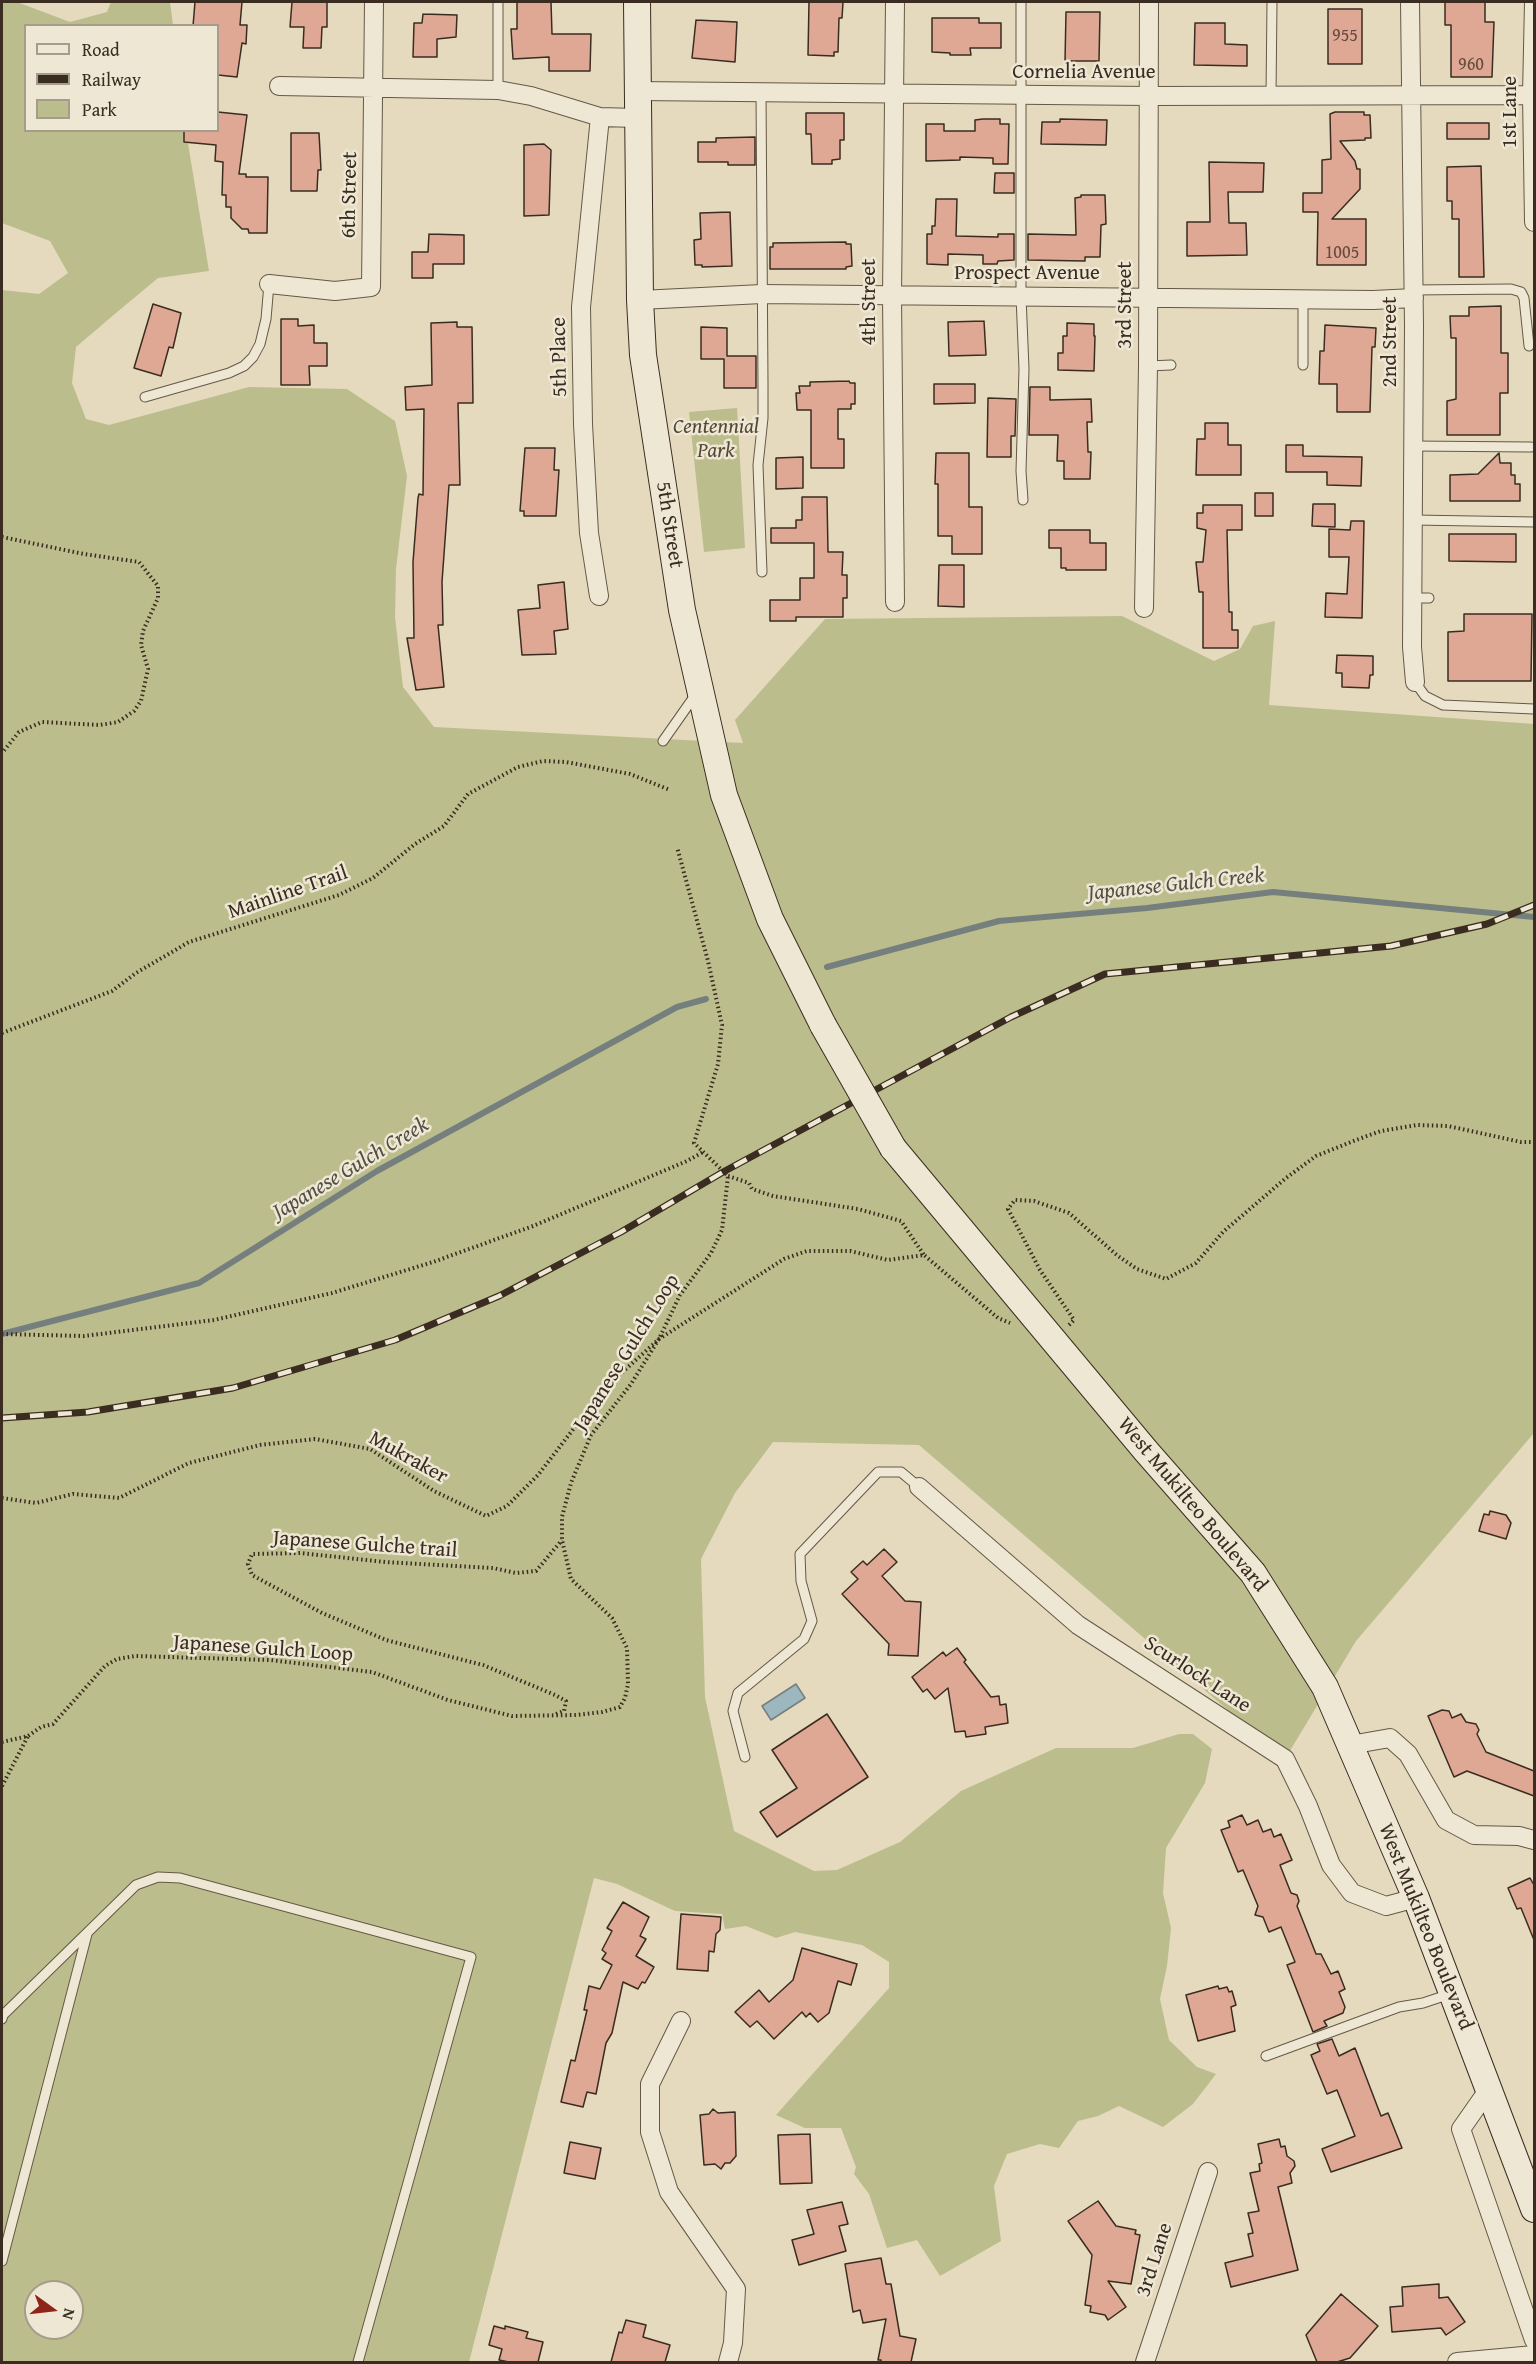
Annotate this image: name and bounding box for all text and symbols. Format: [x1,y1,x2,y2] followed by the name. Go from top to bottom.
[24,24,219,132] legend
[1332,25,1358,47] house number: 955
[82,36,120,63] text: Road
[1458,54,1484,76] house number: 960
[1012,60,1156,86] street label: Cornelia Avenue
[82,66,141,93] text: Railway
[1498,76,1524,148] street label: 1st Lane
[82,96,117,123] text: Park
[337,151,363,239] street label: 6th Street
[1325,242,1359,264] house number: 1005
[857,258,883,346] street label: 4th Street
[954,261,1100,287] street label: Prospect Avenue
[1113,261,1139,349] street label: 3rd Street
[1378,297,1404,387] street label: 2nd Street
[547,317,573,397] street label: 5th Place
[673,415,759,465] park label: Centennial Park
[650,480,688,570] street label: 5th Street
[225,861,351,925] street label: Mainline Trail
[1087,863,1265,907] water label: Japanese Gulch Creek
[268,1112,434,1226] water label: Japanese Gulch Creek
[569,1270,685,1436] street label: Japanese Gulch Loop
[1112,1413,1272,1597] street label: West Mukilteo Boulevard
[364,1426,452,1490] street label: Mukraker
[272,1526,458,1564] street label: Japanese Gulche trail
[172,1630,354,1668] street label: Japanese Gulch Loop
[1139,1631,1255,1719] street label: Scurlock Lane
[1372,1820,1478,2034] street label: West Mukilteo Boulevard
[1131,2220,1179,2300] street label: 3rd Lane
[24,2280,84,2340] north arrow
[56,2306,82,2322] text: N

